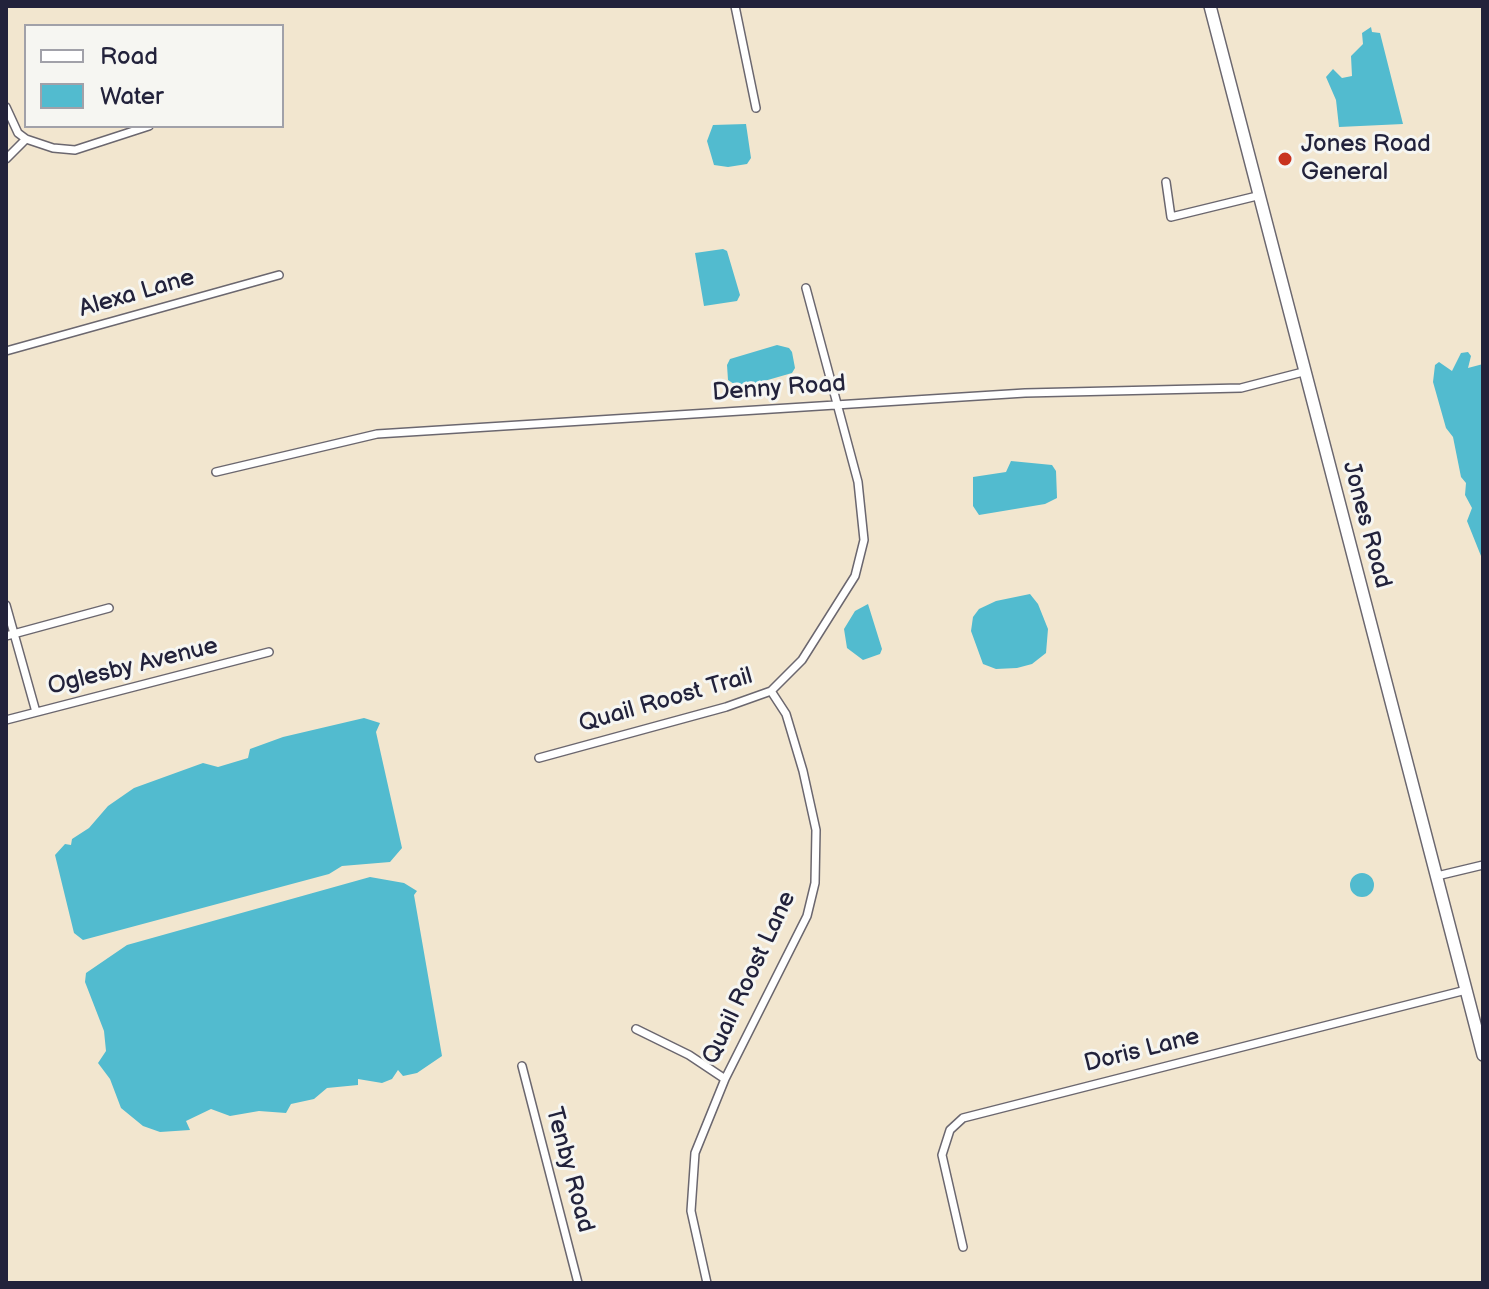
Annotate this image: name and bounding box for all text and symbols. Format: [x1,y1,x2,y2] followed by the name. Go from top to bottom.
[24,24,284,128] legend
[100,42,158,71] text: Road
[100,82,164,111] text: Water
[1301,131,1431,187] place label: Jones Road General
[1276,150,1294,168] marker: Jones Road General
[76,264,198,324] street label: Alexa Lane
[711,370,847,408] street label: Denny Road
[1335,459,1397,591] street label: Jones Road
[45,632,221,702] street label: Oglesby Avenue
[576,662,756,740] street label: Quail Roost Trail
[697,887,803,1069] street label: Quail Roost Lane
[1081,1023,1203,1079] street label: Doris Lane
[538,1104,600,1236] street label: Tenby Road

